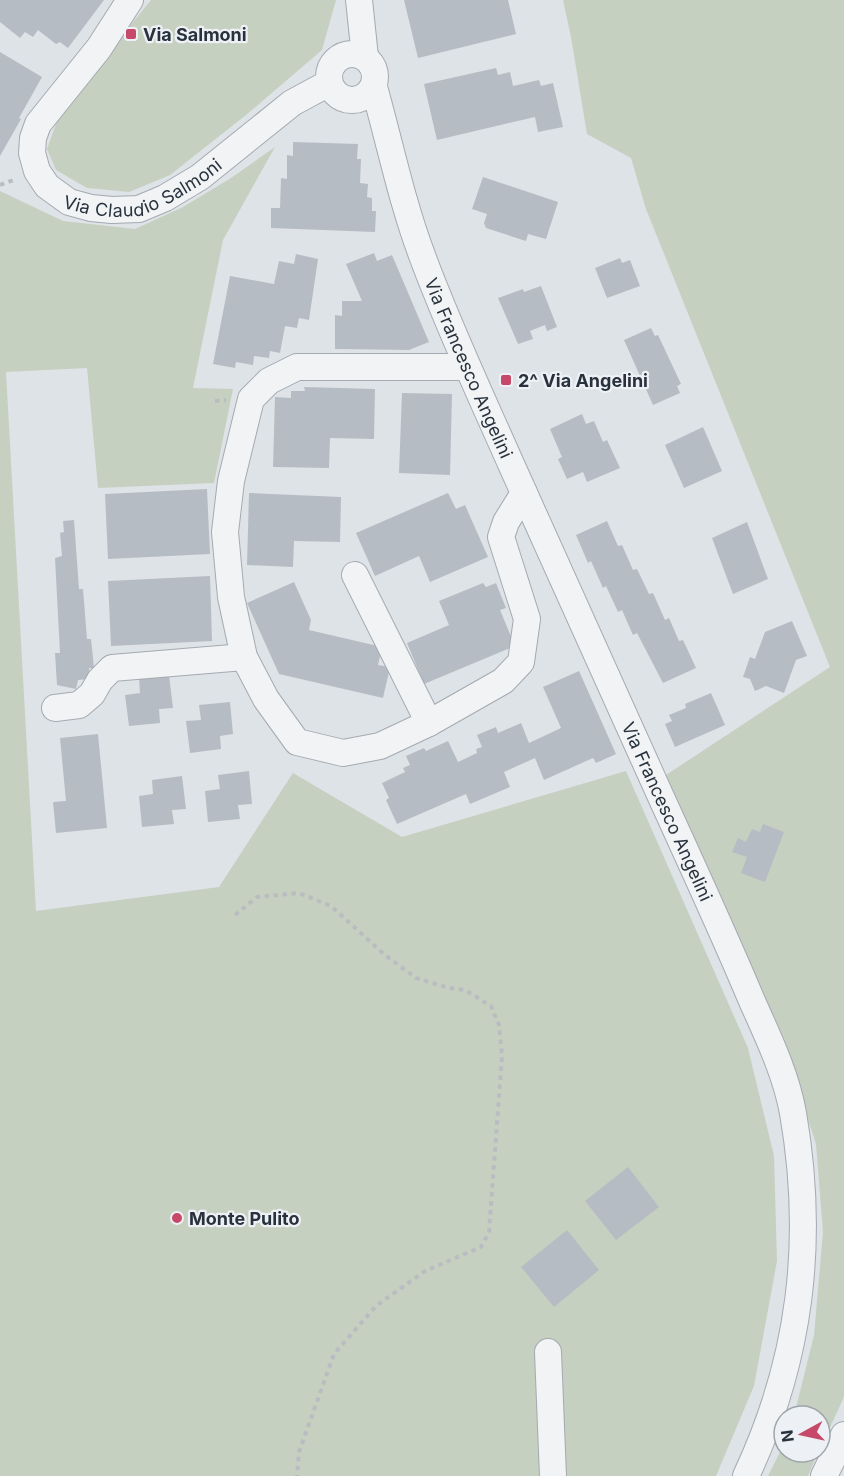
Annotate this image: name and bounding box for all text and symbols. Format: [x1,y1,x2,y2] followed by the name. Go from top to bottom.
[143,24,247,45] place label: Via Salmoni
[124,27,138,41] marker: Via Salmoni
[61,154,225,221] street label: Via Claudio Salmoni
[421,275,517,461] street label: Via Francesco Angelini
[518,370,648,391] place label: 2^ Via Angelini
[499,373,513,387] marker: 2^ Via Angelini
[618,718,717,904] street label: Via Francesco Angelini
[189,1208,300,1229] place label: Monte Pulito
[170,1211,184,1225] marker: Monte Pulito
[772,1404,832,1464] north arrow
[776,1429,798,1444] text: N

